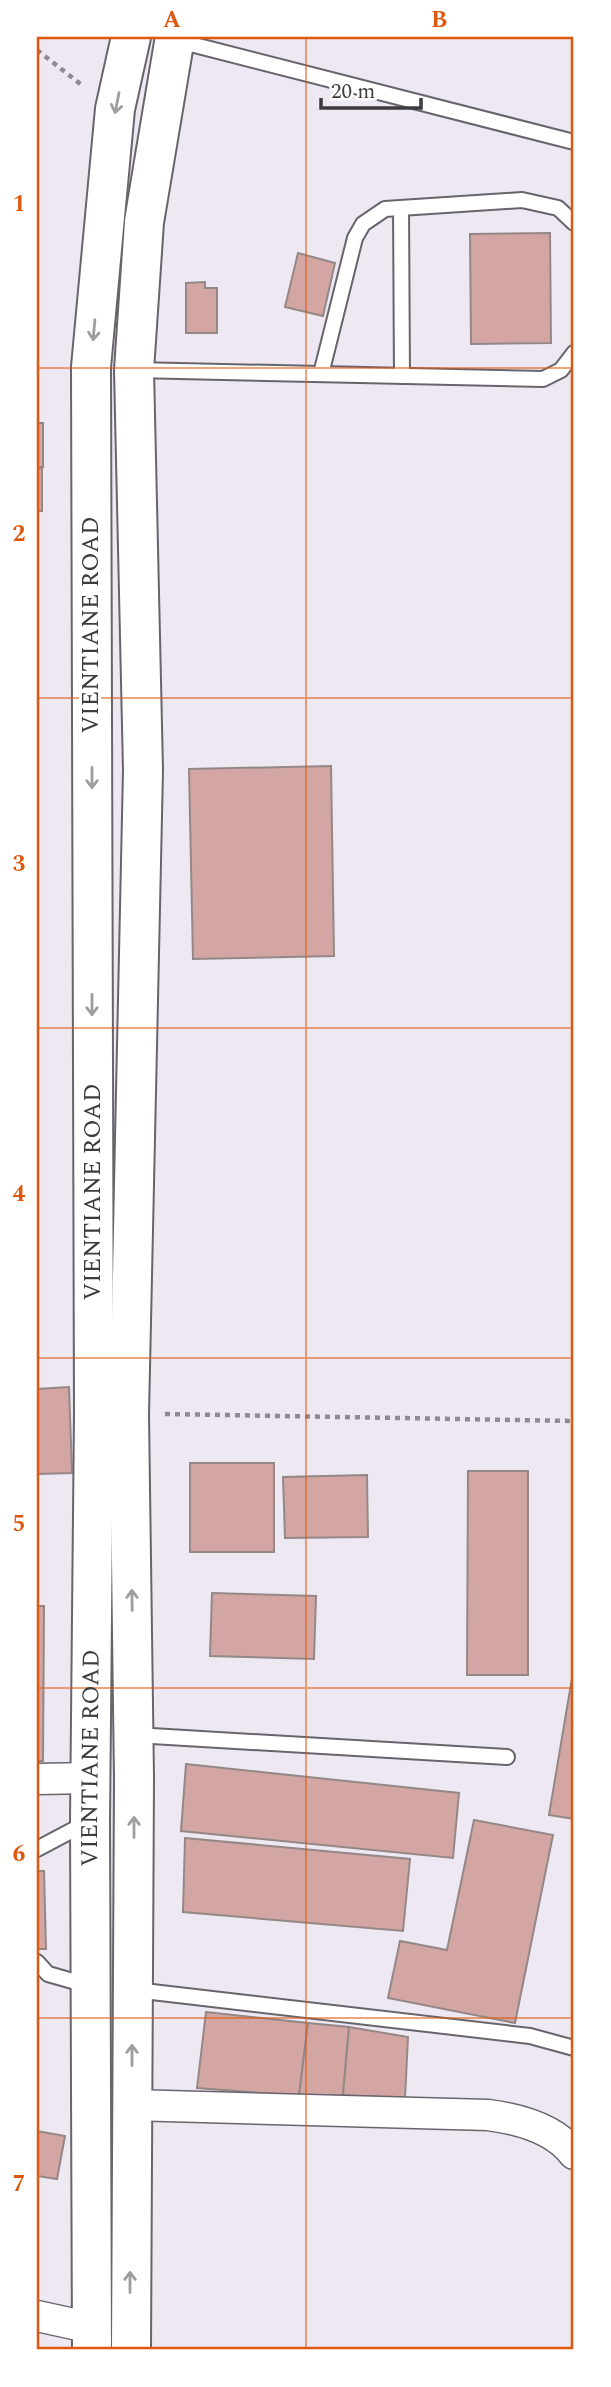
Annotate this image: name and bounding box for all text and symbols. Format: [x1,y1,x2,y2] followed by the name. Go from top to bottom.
[163,3,181,38] text: A
[431,3,447,38] text: B
[321,66,420,110] scale bar
[331,76,375,108] text: 20 m
[109,91,123,114] one-way arrow
[13,187,25,222] text: 1
[87,318,100,340] one-way arrow
[73,516,109,734] street label: VIENTIANE ROAD
[13,517,26,552] text: 2
[85,766,99,789] one-way arrow
[13,847,26,882] text: 3
[86,993,99,1016] one-way arrow
[75,1083,111,1301] street label: VIENTIANE ROAD
[13,1177,26,1212] text: 4
[13,1507,25,1542] text: 5
[125,1588,138,1611] one-way arrow
[72,1649,110,1867] street label: VIENTIANE ROAD
[127,1816,141,1839] one-way arrow
[13,1837,26,1872] text: 6
[125,2043,139,2066] one-way arrow
[13,2167,25,2202] text: 7
[123,2271,137,2294] one-way arrow

